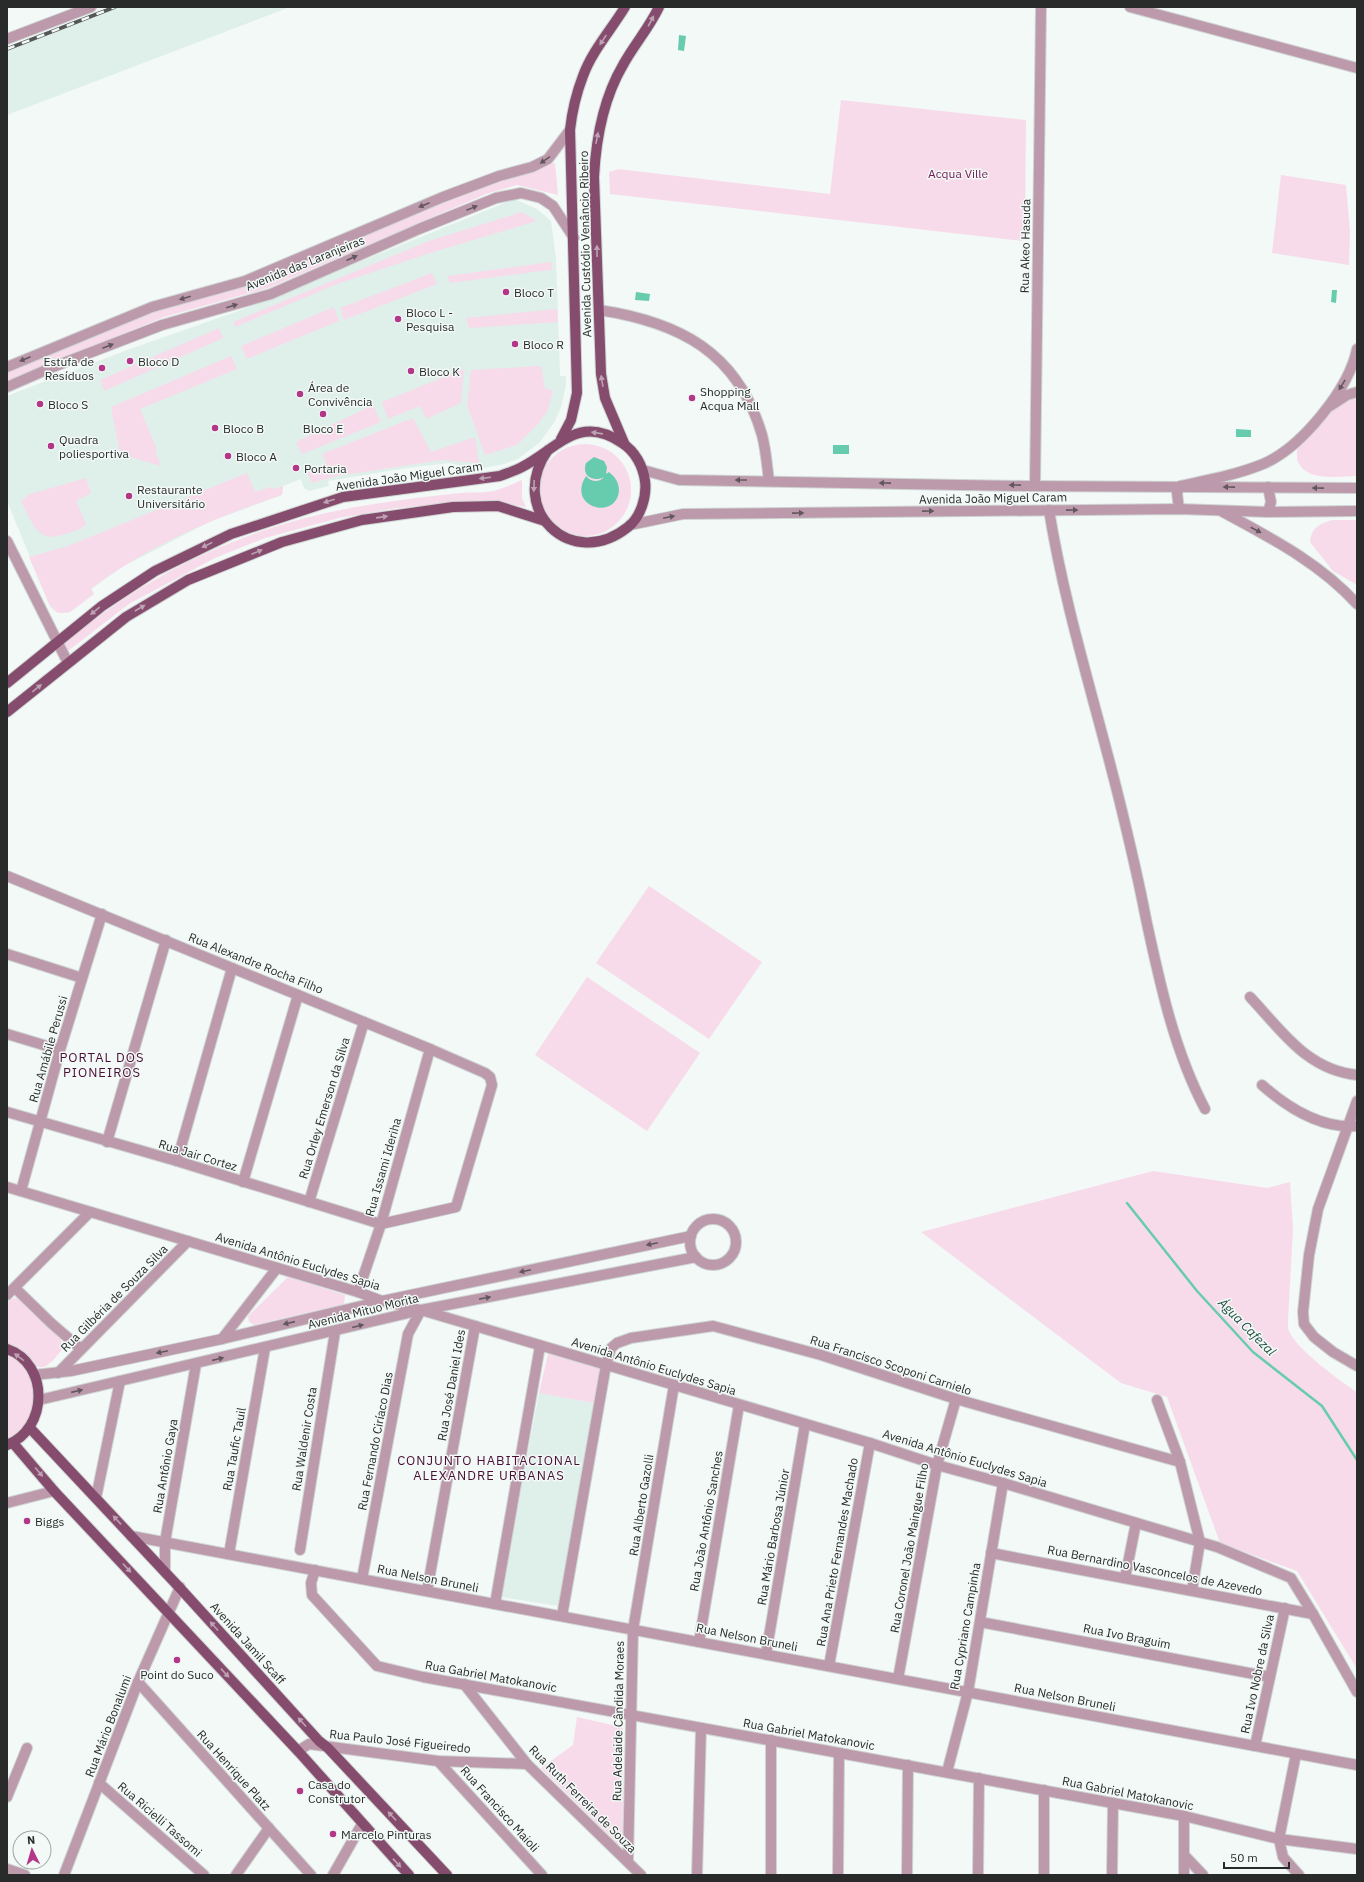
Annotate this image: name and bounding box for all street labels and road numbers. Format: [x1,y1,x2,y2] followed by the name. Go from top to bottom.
[576,150,594,337] street label: Avenida Custódio Venâncio Ribeiro
[1017,198,1033,293] street label: Rua Akeo Hasuda
[243,232,367,294] street label: Avenida das Laranjeiras
[335,458,483,494] street label: Avenida João Miguel Caram
[919,489,1067,507] street label: Avenida João Miguel Caram
[186,929,326,997] street label: Rua Alexandre Rocha Filho
[26,994,70,1104] street label: Rua Amábile Perussi
[295,1035,353,1181] street label: Rua Orley Emerson da Silva
[362,1115,404,1218] street label: Rua Issami Ideriha
[157,1136,240,1174] street label: Rua Jair Cortez
[214,1229,383,1293] street label: Avenida Antônio Euclydes Sapia
[57,1241,171,1355] street label: Rua Gilbéria de Souza Silva
[306,1290,421,1332] street label: Avenida Mituo Morita
[434,1328,468,1442] street label: Rua José Daniel Ides
[808,1332,974,1398] street label: Rua Francisco Scoponi Carnielo
[570,1334,739,1398] street label: Avenida Antônio Euclydes Sapia
[354,1370,396,1512] street label: Rua Fernando Ciríaco Dias
[288,1385,320,1492] street label: Rua Waldenir Costa
[219,1406,249,1492] street label: Rua Taufic Tauil
[149,1417,181,1514] street label: Rua Antônio Gaya
[881,1426,1050,1490] street label: Avenida Antônio Euclydes Sapia
[686,1449,726,1593] street label: Rua João Antônio Sanches
[626,1453,656,1557] street label: Rua Alberto Gazolli
[813,1456,861,1647] street label: Rua Ana Prieto Fernandes Machado
[887,1462,931,1634] street label: Rua Coronel João Maingue Filho
[754,1467,792,1606] street label: Rua Mário Barbosa Júnior
[1046,1542,1264,1598] street label: Rua Bernardino Vasconcelos de Azevedo
[376,1561,480,1595] street label: Rua Nelson Bruneli
[946,1561,984,1691] street label: Rua Cypriano Campinha
[207,1599,289,1687] street label: Avenida Jamil Scaff
[1237,1613,1277,1735] street label: Rua Ivo Nobre da Silva
[695,1620,799,1654] street label: Rua Nelson Bruneli
[1082,1620,1172,1652] street label: Rua Ivo Braguim
[609,1640,627,1801] street label: Rua Adelaide Cândida Moraes
[424,1657,558,1695] street label: Rua Gabriel Matokanovic
[82,1673,134,1779] street label: Rua Mário Bonalumi
[1013,1680,1117,1714] street label: Rua Nelson Bruneli
[742,1715,876,1753] street label: Rua Gabriel Matokanovic
[329,1726,472,1756] street label: Rua Paulo José Figueiredo
[194,1727,274,1814] street label: Rua Henrique Platz
[526,1742,640,1856] street label: Rua Ruth Ferreira de Souza
[458,1763,542,1855] street label: Rua Francisco Maioli
[1061,1773,1195,1813] street label: Rua Gabriel Matokanovic
[115,1778,205,1860] street label: Rua Ricielli Tassomi

